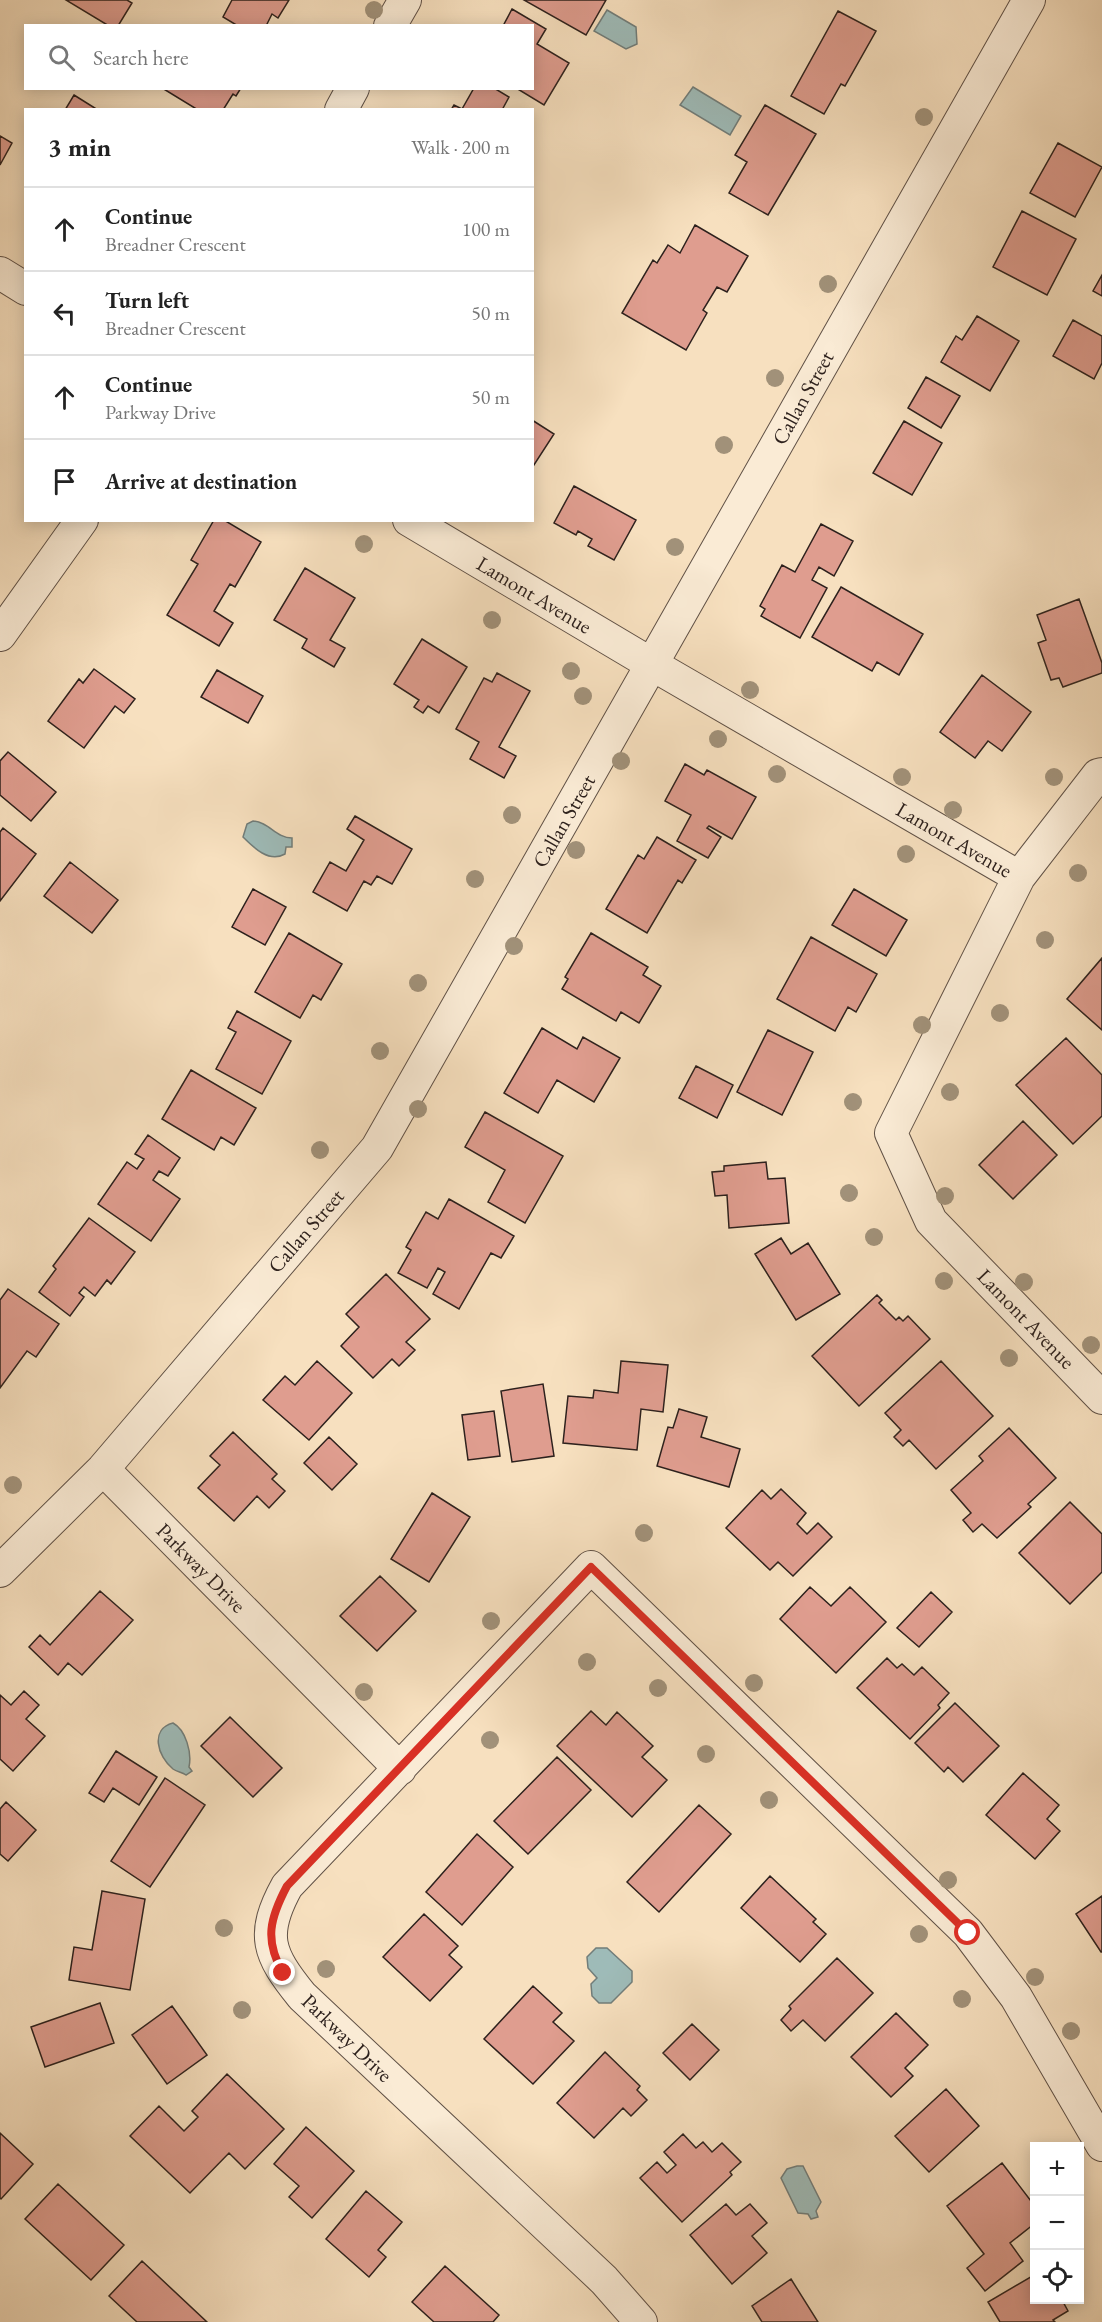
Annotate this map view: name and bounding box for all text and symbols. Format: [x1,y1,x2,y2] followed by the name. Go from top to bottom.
[24,24,534,90] search box
[45,41,78,74] icon: search
[93,43,188,72] text: Search here
[48,130,111,164] text: 3 min
[411,134,510,160] text: Walk · 200 m
[105,202,192,231] text: Continue
[48,213,81,246] icon: ahead
[462,216,510,242] text: 100 m
[105,231,246,257] text: Breadner Crescent
[105,286,189,315] text: Turn left
[48,297,81,330] icon: left
[471,300,510,326] text: 50 m
[105,315,246,341] text: Breadner Crescent
[766,346,840,449] street label: Callan Street
[105,370,192,399] text: Continue
[48,381,81,414] icon: ahead
[471,384,510,410] text: 50 m
[105,399,216,425] text: Parkway Drive
[48,465,81,498] icon: arrive
[105,467,297,496] text: Arrive at destination
[472,550,597,639] street label: Lamont Avenue
[526,769,601,872] street label: Callan Street
[891,795,1017,884] street label: Lamont Avenue
[262,1183,350,1278] street label: Callan Street
[972,1263,1081,1375] street label: Lamont Avenue
[151,1517,252,1618] street label: Parkway Drive
[954,1919,980,1945] route start
[269,1959,295,1985] route end
[296,1988,399,2088] street label: Parkway Drive
[1030,2142,1084,2304] map controls
[1030,2142,1084,2196] button: +
[1030,2196,1084,2250] button: −
[1030,2250,1084,2304] button: locate

